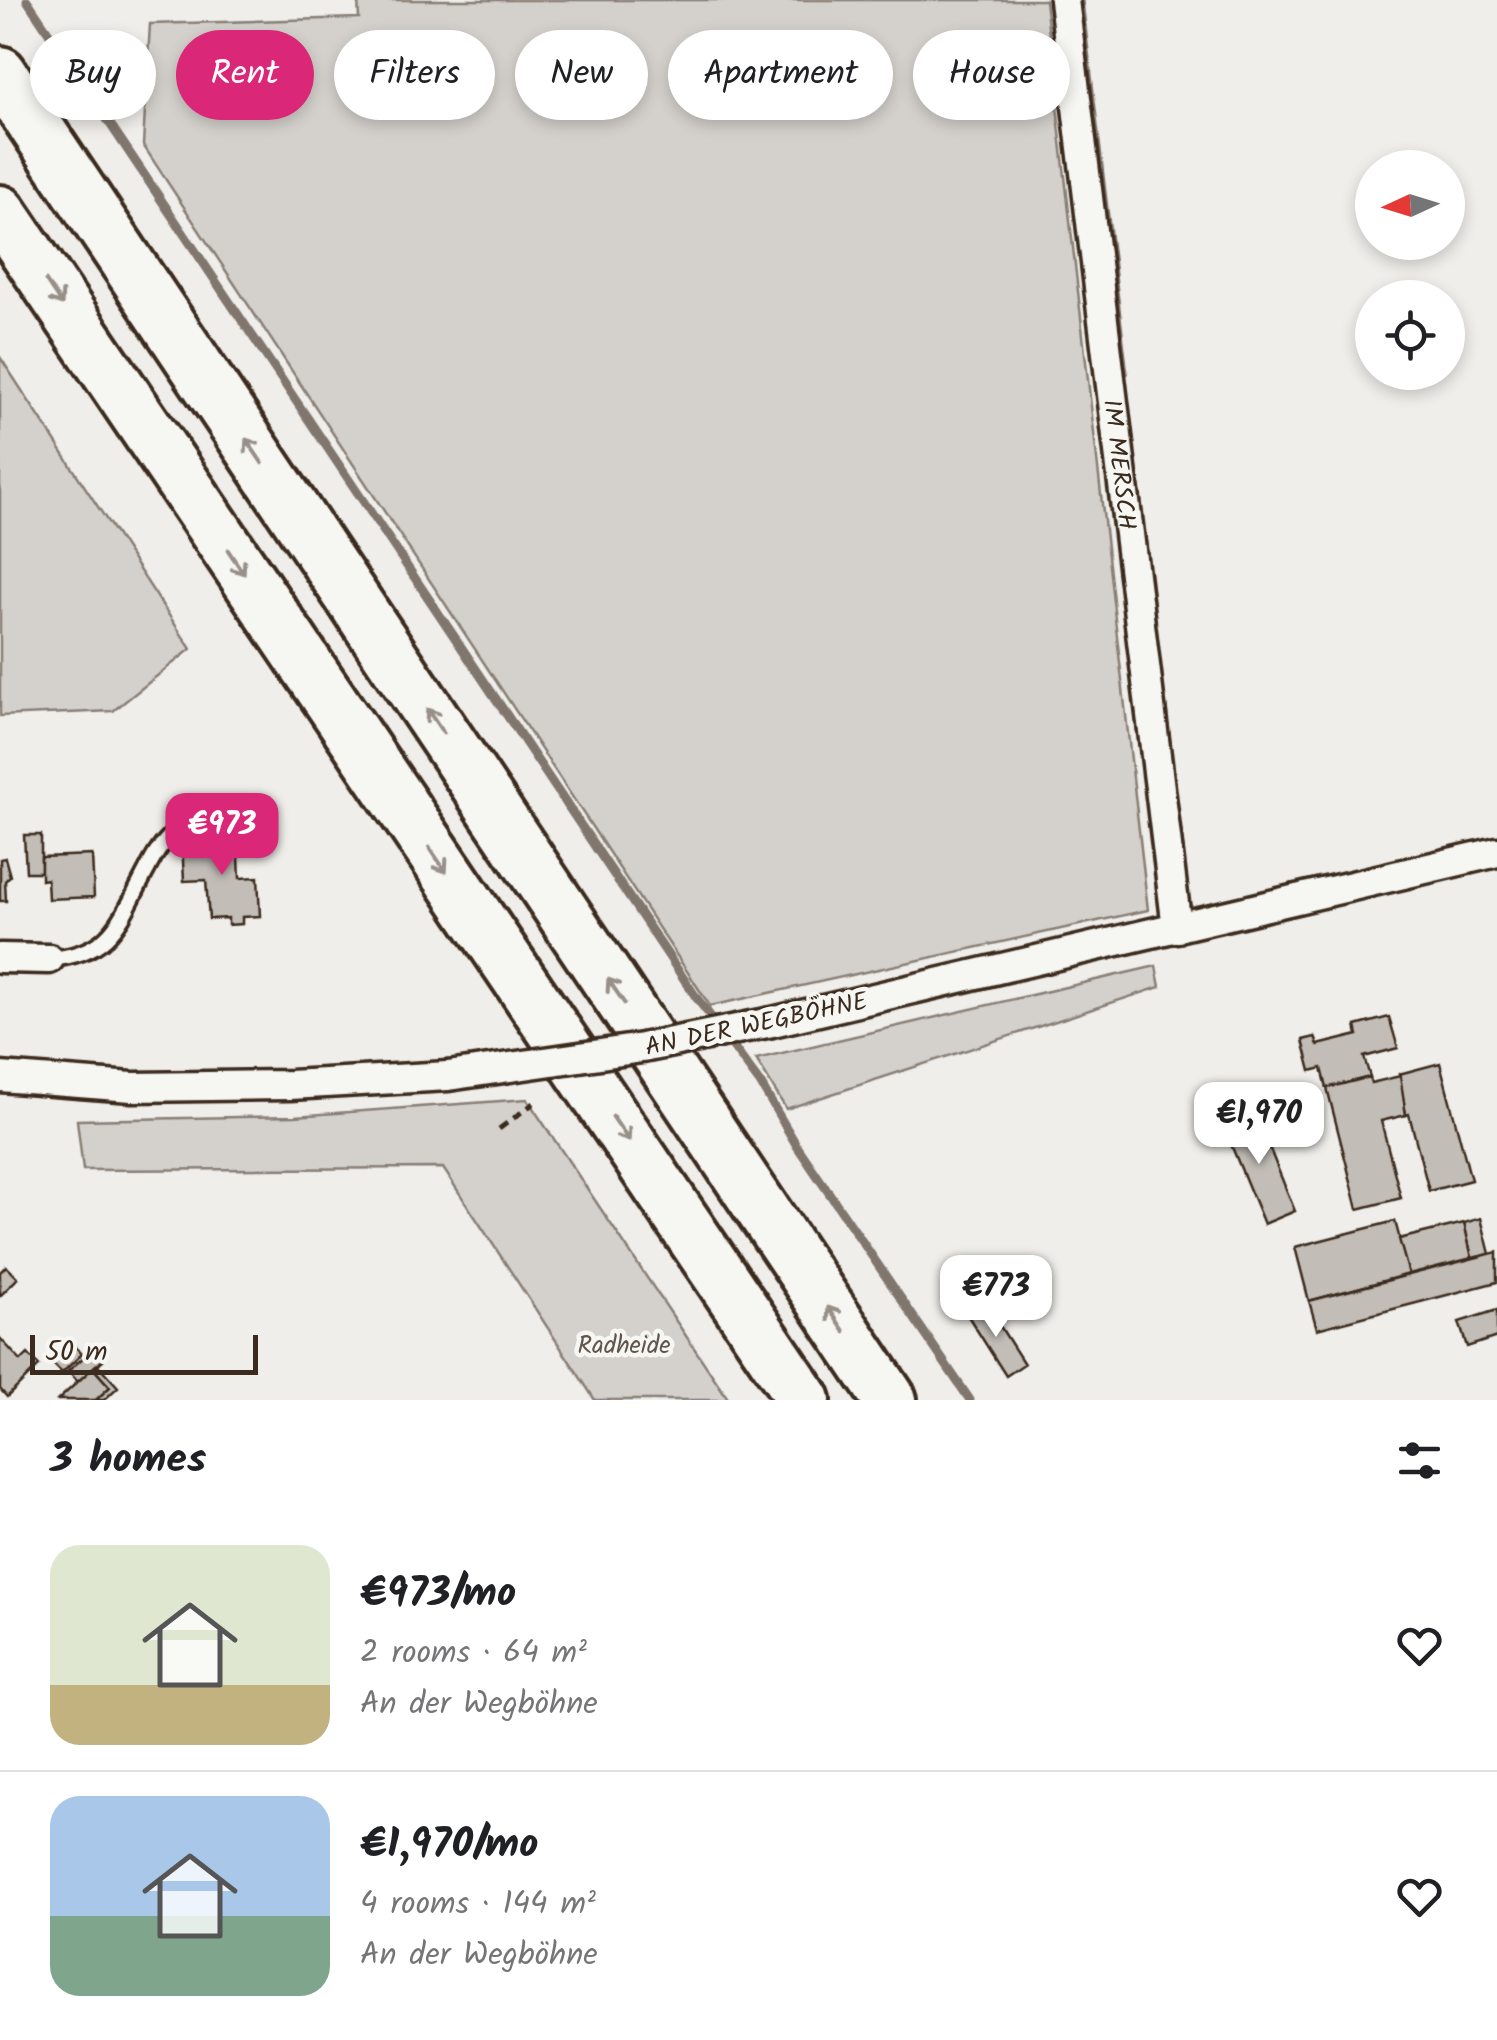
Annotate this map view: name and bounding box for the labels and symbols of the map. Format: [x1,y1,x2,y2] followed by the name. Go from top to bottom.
[1355,150,1465,260] north arrow
[44,278,65,306] one-way arrow
[1091,397,1146,533] street label: IM MERSCH
[244,438,265,466] one-way arrow
[225,548,246,576] one-way arrow
[425,708,445,735] one-way arrow
[163,793,281,878] pin: €973
[427,846,448,874] one-way arrow
[606,977,627,1005] one-way arrow
[641,982,873,1068] street label: AN DER WEGBÖHNE
[1178,1082,1340,1167] pin: €1,970
[610,1115,631,1143] one-way arrow
[937,1255,1055,1340] pin: €773
[825,1306,846,1334] one-way arrow
[577,1326,671,1366] park label: Radheide
[30,1330,258,1374] scale bar

